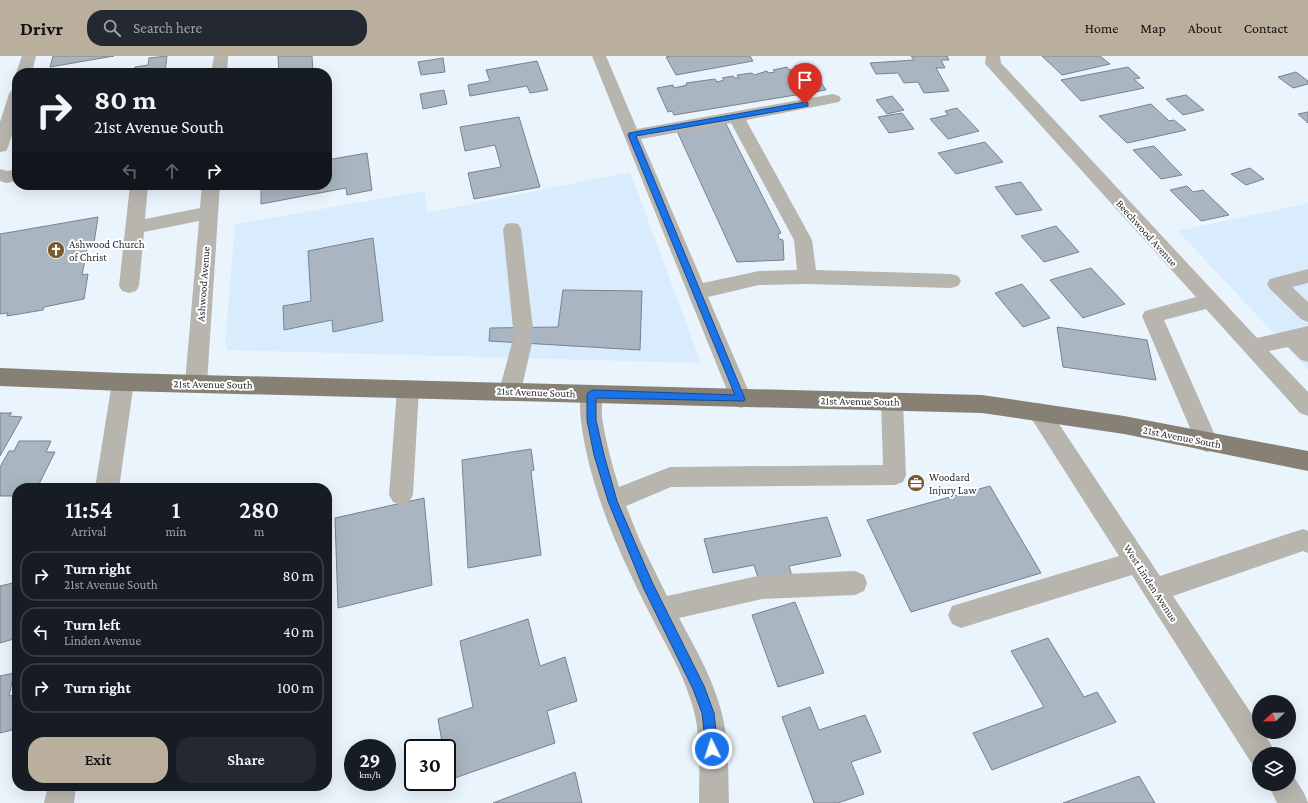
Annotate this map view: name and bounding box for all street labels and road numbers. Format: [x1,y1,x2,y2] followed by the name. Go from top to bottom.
[1114,197,1180,269] street label: Beechwood Avenue
[194,246,212,322] street label: Ashwood Avenue
[173,377,253,391] street label: 21st Avenue South
[496,385,576,399] street label: 21st Avenue South
[820,394,900,408] street label: 21st Avenue South
[1142,424,1222,450] street label: 21st Avenue South
[1122,542,1181,624] street label: West Linden Avenue

